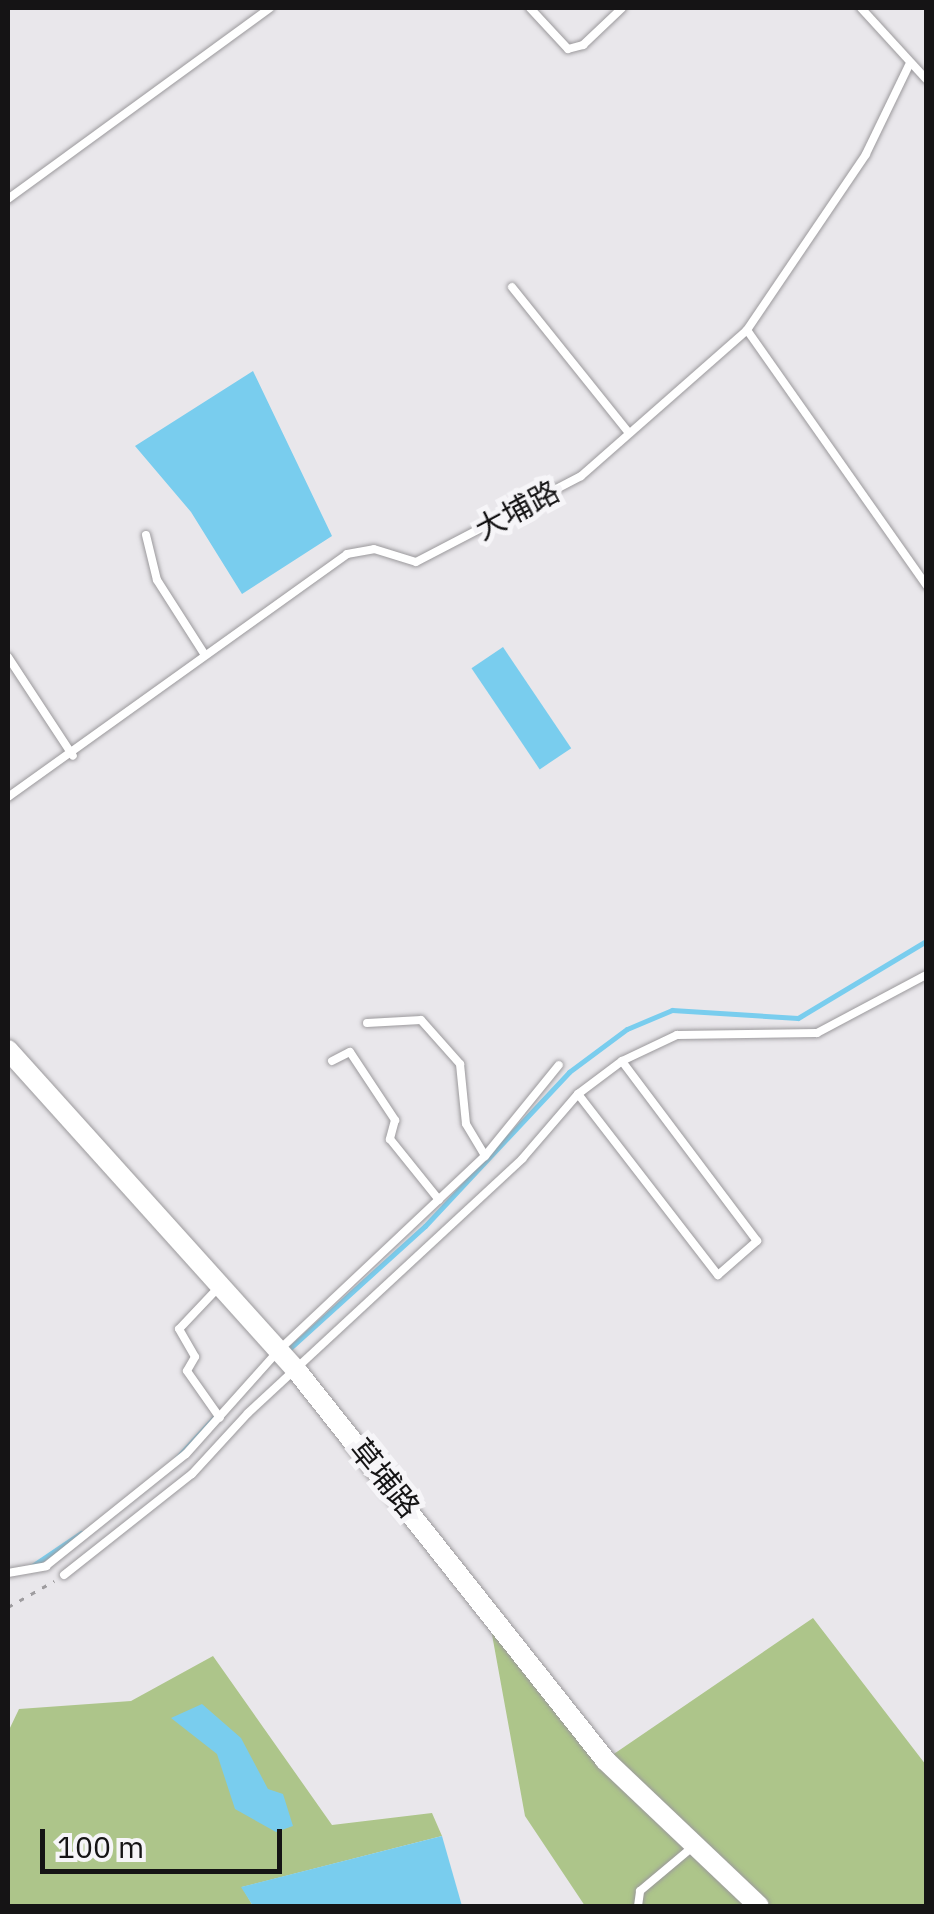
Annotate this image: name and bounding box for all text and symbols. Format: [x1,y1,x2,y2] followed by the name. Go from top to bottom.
[469,473,565,547] street label: 大埔路
[343,1432,427,1524] street label: 草埔路
[45,1809,288,1871] scale bar
[57,1827,144,1866] text: 100 m

